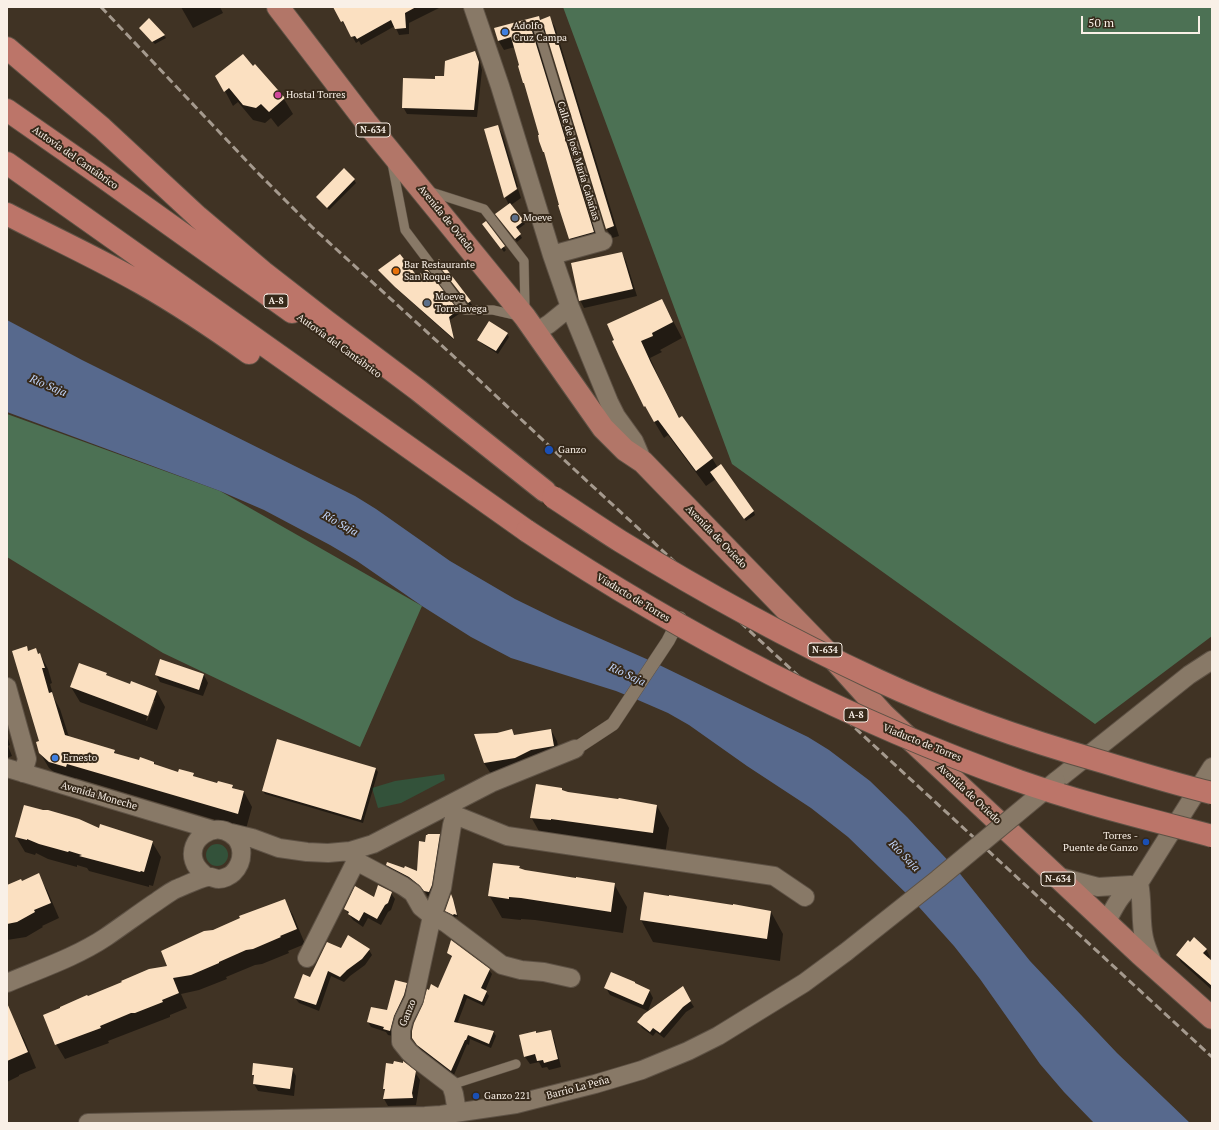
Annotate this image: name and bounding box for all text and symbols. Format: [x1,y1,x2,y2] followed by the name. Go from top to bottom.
[1083,8,1202,34] scale bar
[1088,15,1114,30] text: 50 m
[513,20,567,44] place label: Adolfo Cruz Campa
[500,27,510,37] marker: Adolfo Cruz Campa
[286,89,345,101] place label: Hostal Torres
[273,90,283,100] marker: Hostal Torres
[554,100,602,222] street label: Calle de José María Cabañas
[356,123,390,137] road number: N-634
[30,124,120,192] street label: Autovía del Cantábrico
[415,183,477,255] street label: Avenida de Oviedo
[523,212,552,224] place label: Moeve
[510,213,520,223] marker: Moeve
[404,259,475,282] place label: Bar Restaurante San Roque
[391,266,401,276] marker: Bar Restaurante San Roque
[435,291,487,314] place label: Moeve Torrelavega
[264,294,288,308] road number: A-8
[422,298,432,308] marker: Moeve Torrelavega
[294,311,384,381] street label: Autovía del Cantábrico
[28,372,68,400] water label: Río Saja
[543,444,555,456] marker: Ganzo
[558,444,586,456] place label: Ganzo
[683,503,749,571] street label: Avenida de Oviedo
[320,509,360,539] water label: Río Saja
[594,571,672,625] street label: Viaducto de Torres
[808,643,842,657] road number: N-634
[607,661,647,689] water label: Río Saja
[844,708,868,722] road number: A-8
[881,722,963,764] street label: Viaducto de Torres
[63,752,97,764] place label: Ernesto
[50,753,60,763] marker: Ernesto
[935,761,1003,827] street label: Avenida de Oviedo
[60,779,138,813] street label: Avenida Moneche
[1063,830,1138,854] place label: Torres - Puente de Ganzo
[886,837,922,875] water label: Río Saja
[1141,837,1151,847] marker: Torres - Puente de Ganzo
[1041,872,1075,886] road number: N-634
[397,998,419,1028] street label: Ganzo
[545,1074,611,1102] street label: Barrio La Peña
[484,1090,531,1102] place label: Ganzo 221
[471,1091,481,1101] marker: Ganzo 221

